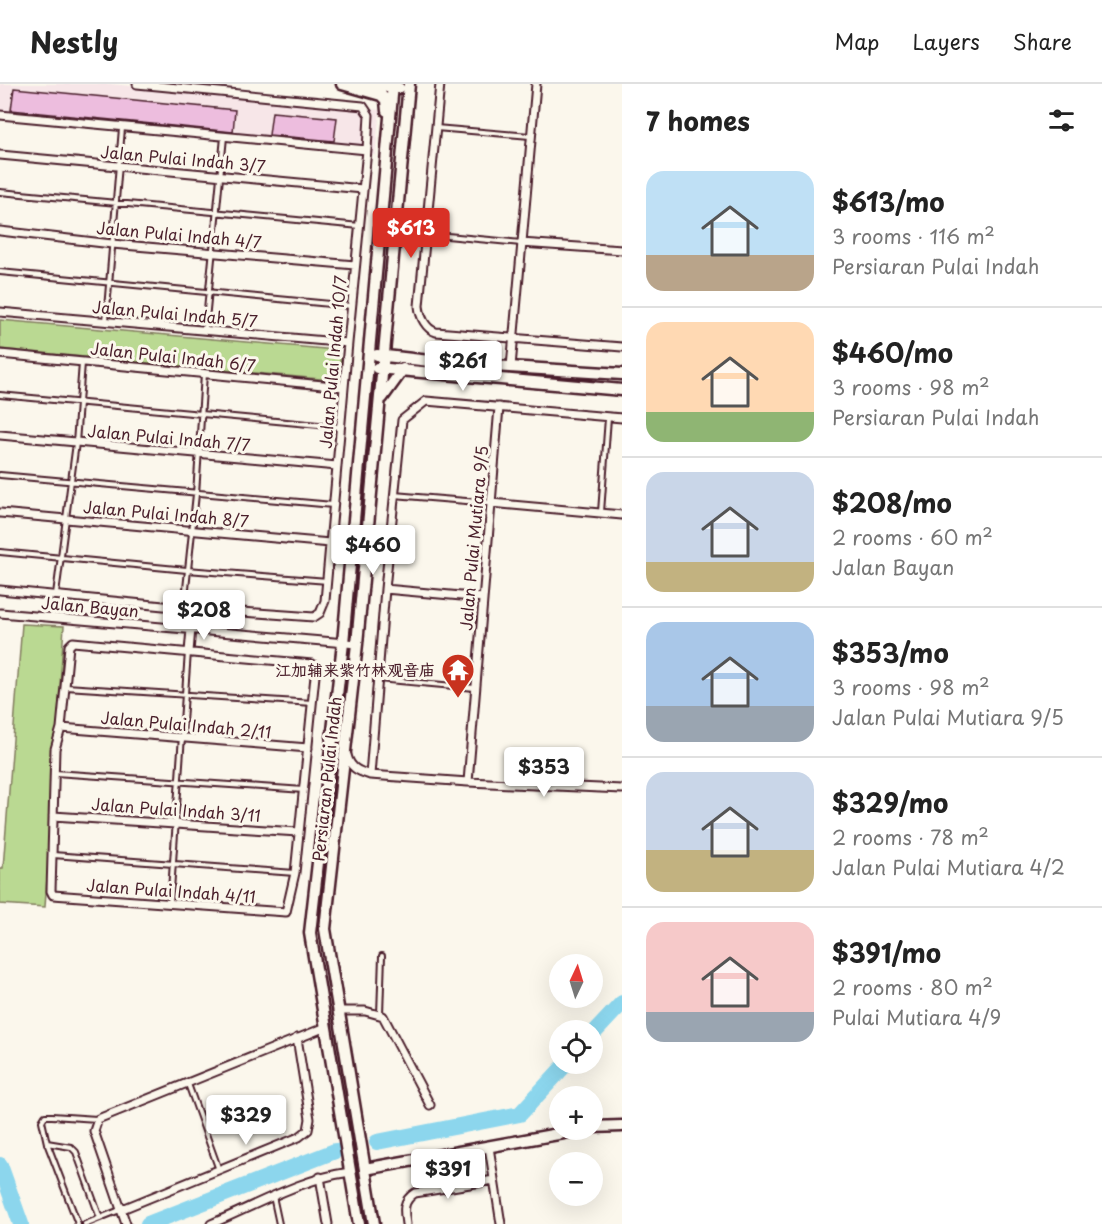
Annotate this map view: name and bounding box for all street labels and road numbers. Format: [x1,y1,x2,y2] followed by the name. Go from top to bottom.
[99,139,267,177] street label: Jalan Pulai Indah 3/7
[95,215,263,253] street label: Jalan Pulai Indah 4/7
[312,274,352,449] street label: Jalan Pulai Indah 10/7
[91,294,259,332] street label: Jalan Pulai Indah 5/7
[89,335,257,377] street label: Jalan Pulai Indah 6/7
[87,418,252,456] street label: Jalan Pulai Indah 7/7
[453,444,493,631] street label: Jalan Pulai Mutiara 9/5
[82,494,250,532] street label: Jalan Pulai Indah 8/7
[40,590,140,622] street label: Jalan Bayan
[305,695,347,863] street label: Persiaran Pulai Indah
[100,705,272,743] street label: Jalan Pulai Indah 2/11
[91,791,262,827] street label: Jalan Pulai Indah 3/11
[86,872,257,908] street label: Jalan Pulai Indah 4/11

